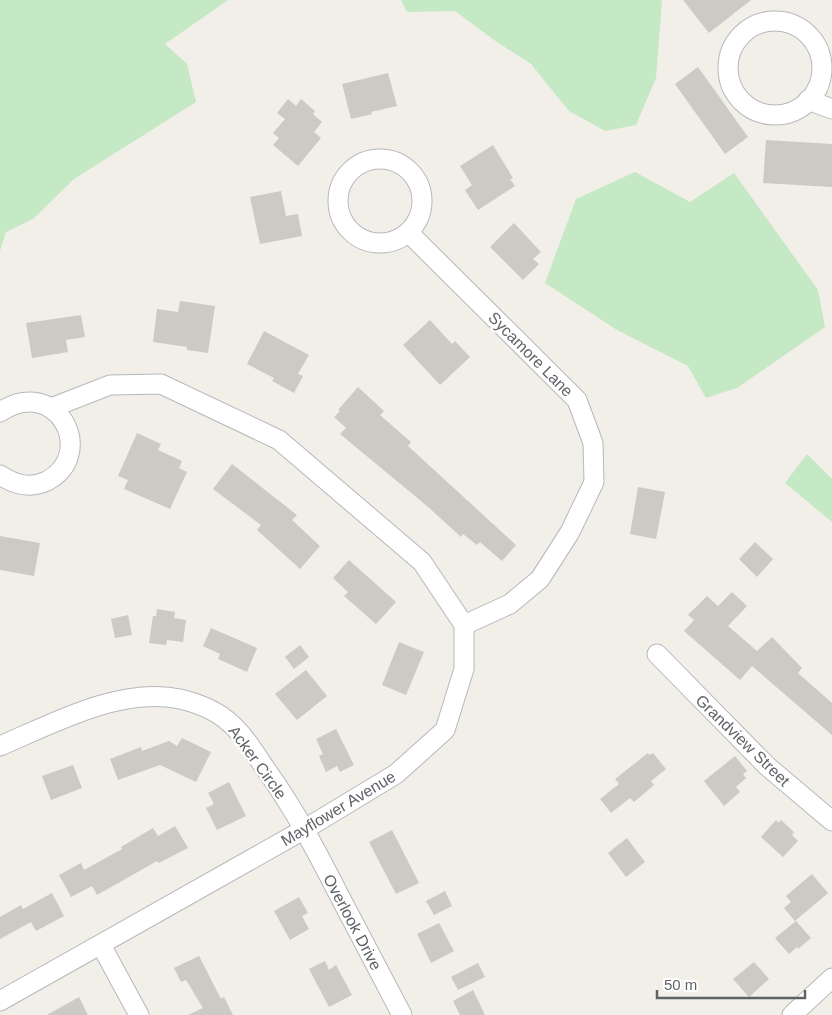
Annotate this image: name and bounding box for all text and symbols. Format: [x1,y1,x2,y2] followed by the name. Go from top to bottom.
[485,309,576,400] street label: Sycamore Lane
[692,691,793,790] street label: Grandview Street
[225,722,290,802] street label: Acker Circle
[278,768,399,849] street label: Mayflower Avenue
[320,872,385,973] street label: Overlook Drive
[657,968,804,1000] scale bar
[664,976,697,993] text: 50 m

